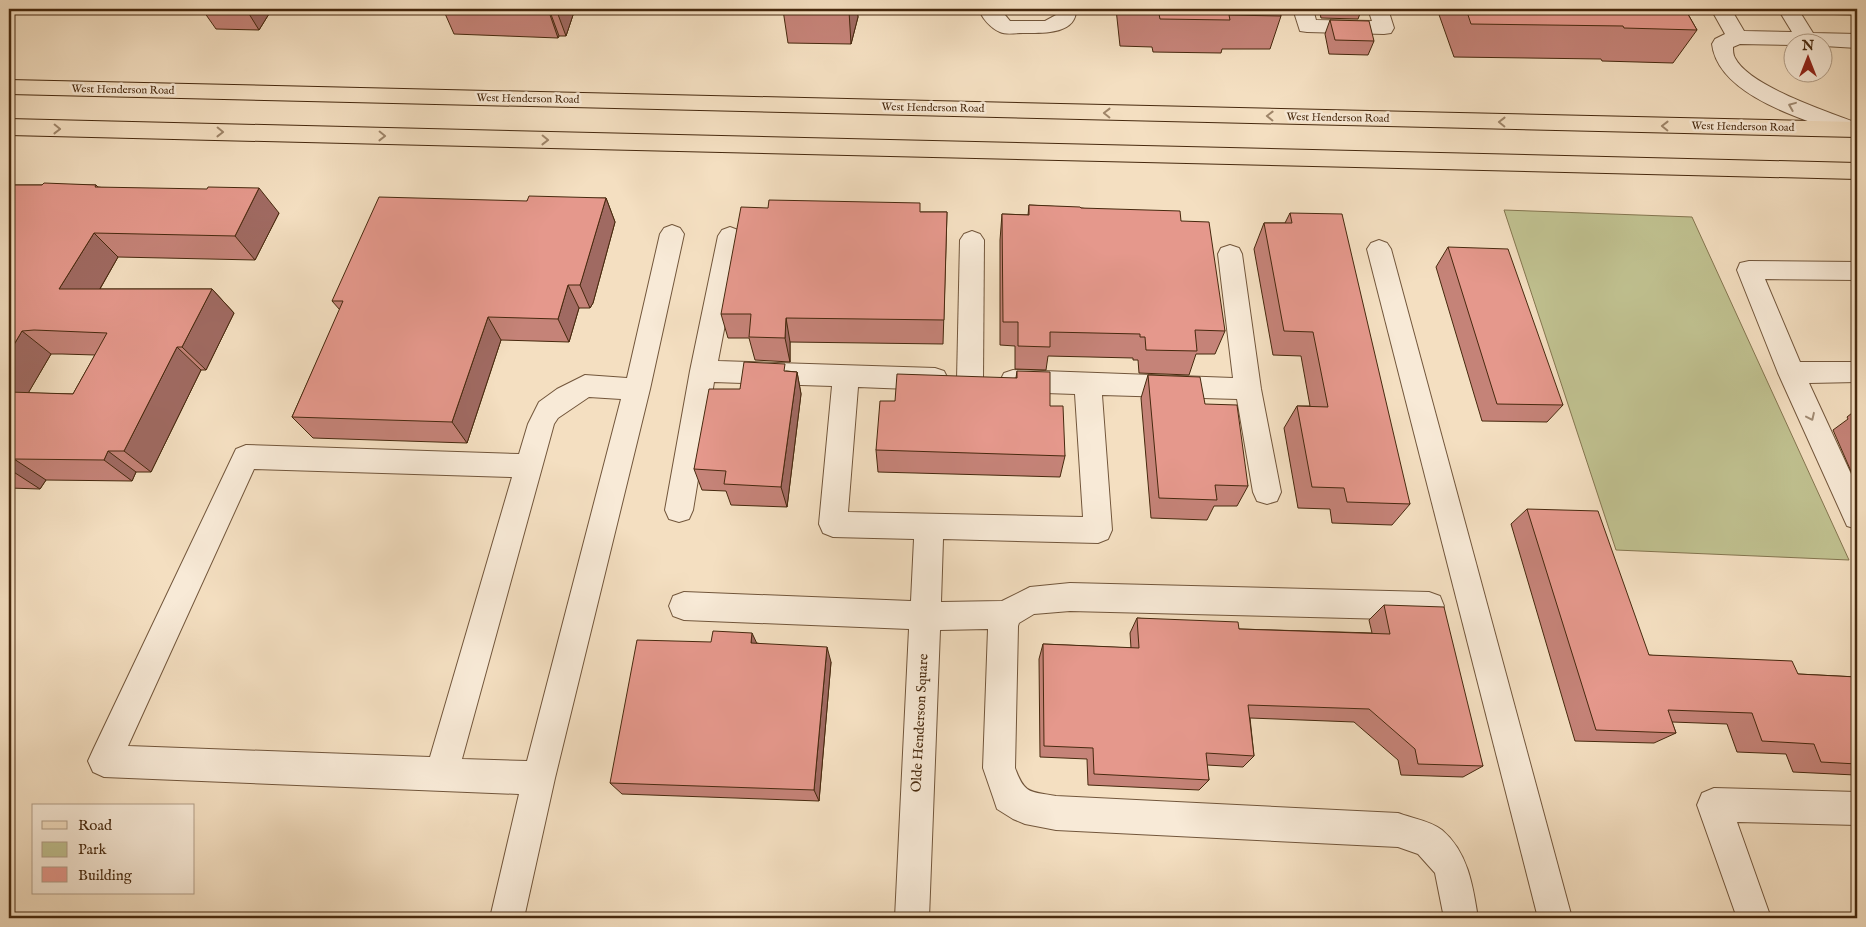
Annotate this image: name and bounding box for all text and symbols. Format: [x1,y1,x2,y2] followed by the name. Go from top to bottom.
[1784,32,1834,82] north arrow
[1801,37,1814,55] text: N
[71,82,175,98] street label: West Henderson Road
[476,91,580,107] street label: West Henderson Road
[881,100,985,116] street label: West Henderson Road
[1788,101,1797,112] one-way arrow
[1103,107,1111,118] one-way arrow
[1286,110,1390,126] street label: West Henderson Road
[1266,111,1274,122] one-way arrow
[1498,117,1506,127] one-way arrow
[1691,119,1795,135] street label: West Henderson Road
[1661,120,1669,131] one-way arrow
[54,123,62,134] one-way arrow
[216,127,224,138] one-way arrow
[379,131,387,141] one-way arrow
[542,135,549,145] one-way arrow
[1805,412,1816,421] one-way arrow
[907,653,933,793] street label: Olde Henderson Square
[32,804,195,894] legend
[78,816,113,835] text: Road
[78,840,108,859] text: Park
[78,866,133,885] text: Building

